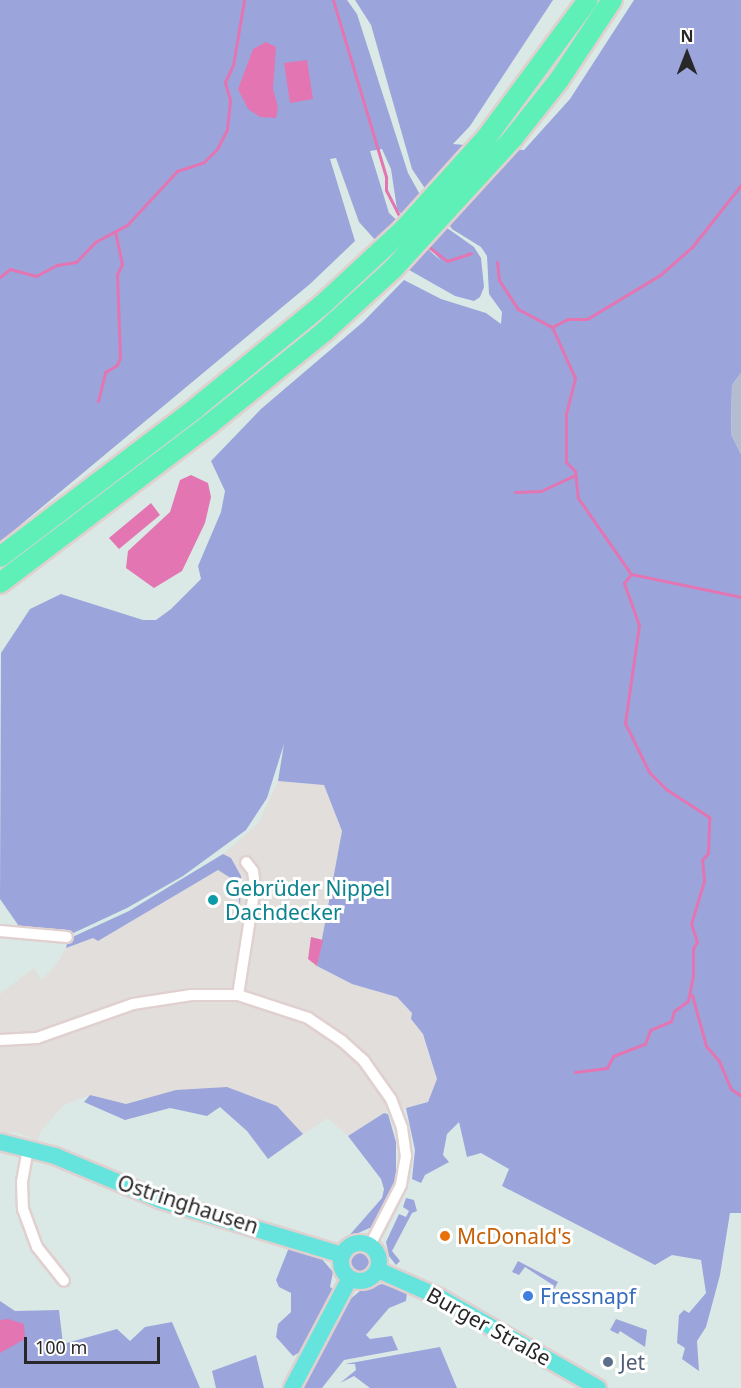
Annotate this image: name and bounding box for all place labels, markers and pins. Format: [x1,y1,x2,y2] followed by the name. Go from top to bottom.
[225,875,390,925] place label: Gebrüder Nippel Dachdecker
[206,893,220,907] marker: Gebrüder Nippel Dachdecker
[457,1223,571,1249] place label: McDonald's
[438,1229,452,1243] marker: McDonald's
[540,1283,636,1309] place label: Fressnapf
[521,1289,535,1303] marker: Fressnapf
[620,1349,645,1375] place label: Jet
[601,1355,615,1369] marker: Jet

